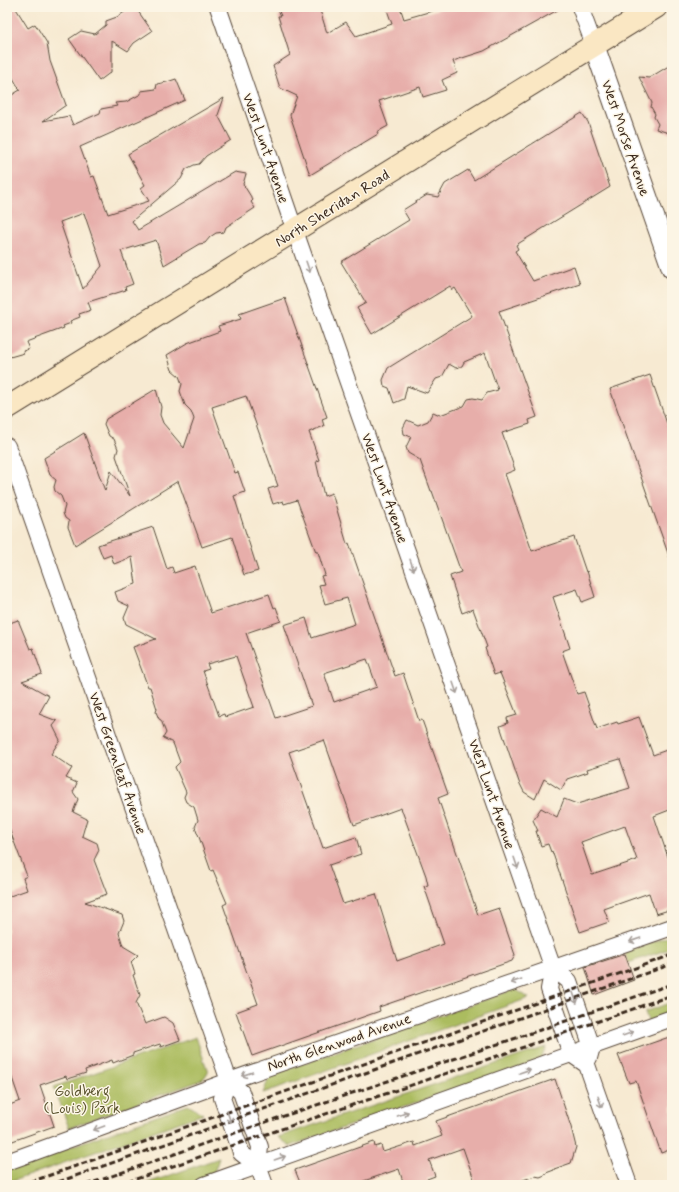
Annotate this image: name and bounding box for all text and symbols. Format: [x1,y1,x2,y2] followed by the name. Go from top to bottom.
[596,77,654,199] street label: West Morse Avenue
[237,91,293,206] street label: West Lunt Avenue
[271,165,394,252] street label: North Sheridan Road
[304,261,312,273] one-way arrow
[356,431,412,546] street label: West Lunt Avenue
[408,559,416,571] one-way arrow
[451,681,459,693] one-way arrow
[83,690,151,837] street label: West Greenleaf Avenue
[463,737,519,852] street label: West Lunt Avenue
[513,857,520,870] one-way arrow
[630,936,642,944] one-way arrow
[509,978,522,985] one-way arrow
[572,991,579,1004] one-way arrow
[265,1009,414,1077] street label: North Glenwood Avenue
[622,1030,635,1037] one-way arrow
[518,1067,531,1074] one-way arrow
[241,1071,254,1078] one-way arrow
[43,1082,121,1119] park label: Goldberg (Louis) Park
[596,1096,604,1108] one-way arrow
[396,1110,408,1118] one-way arrow
[226,1111,233,1124] one-way arrow
[94,1125,106,1133] one-way arrow
[273,1154,286,1161] one-way arrow

